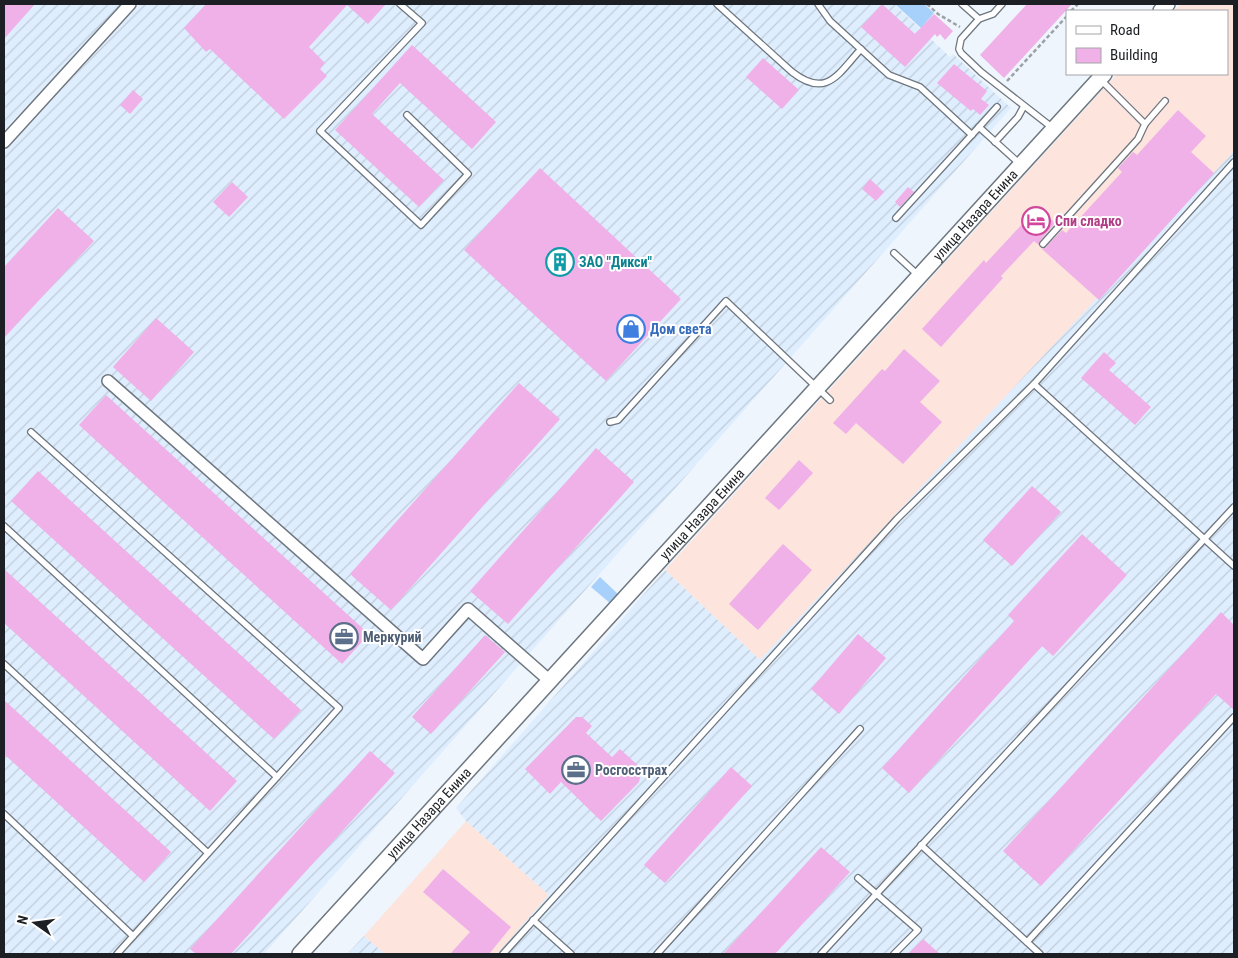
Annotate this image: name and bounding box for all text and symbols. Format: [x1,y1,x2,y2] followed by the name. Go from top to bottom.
[1066,10,1228,75] legend
[1110,21,1140,39] text: Road
[1110,46,1158,64] text: Building
[930,166,1021,264] street label: улица Назара Енина
[1021,206,1051,236] hotel icon: Спи сладко
[1055,213,1122,229] place label: Спи сладко
[545,247,575,277] building icon: ЗАО "Дикси"
[579,254,653,270] place label: ЗАО "Дикси"
[616,314,646,344] shop icon: Дом света
[650,321,712,337] place label: Дом света
[656,465,748,563] street label: улица Назара Енина
[329,622,359,652] office icon: Меркурий
[363,629,421,645] place label: Меркурий
[561,755,591,785] office icon: Росгосстрах
[595,762,668,778] place label: Росгосстрах
[383,764,474,862] street label: улица Назара Енина
[10,898,60,948] north arrow
[14,914,31,926] text: N

